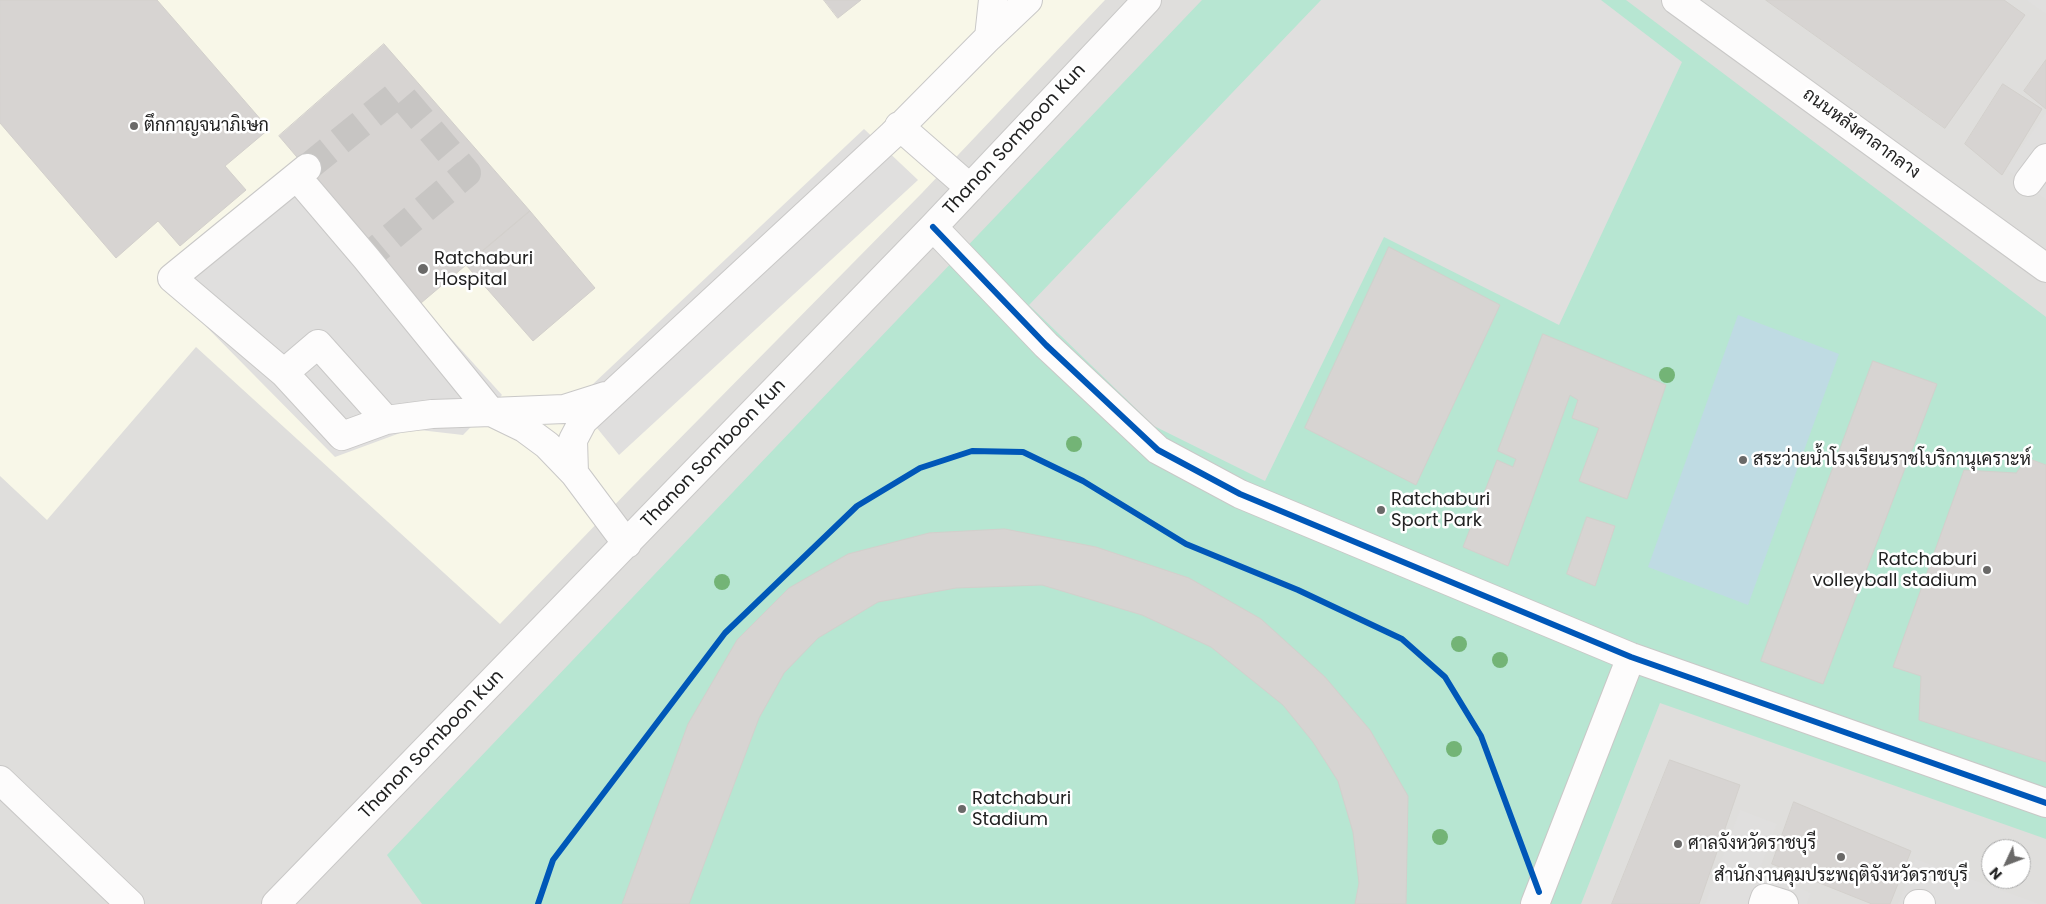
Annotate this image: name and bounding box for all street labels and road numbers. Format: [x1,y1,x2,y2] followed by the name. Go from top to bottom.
[939,60,1091,220] street label: Thanon Somboon Kun
[1798,84,1924,184] street label: ถนนหลังศาลากลาง
[637,375,791,533] street label: Thanon Somboon Kun
[355,666,509,824] street label: Thanon Somboon Kun

